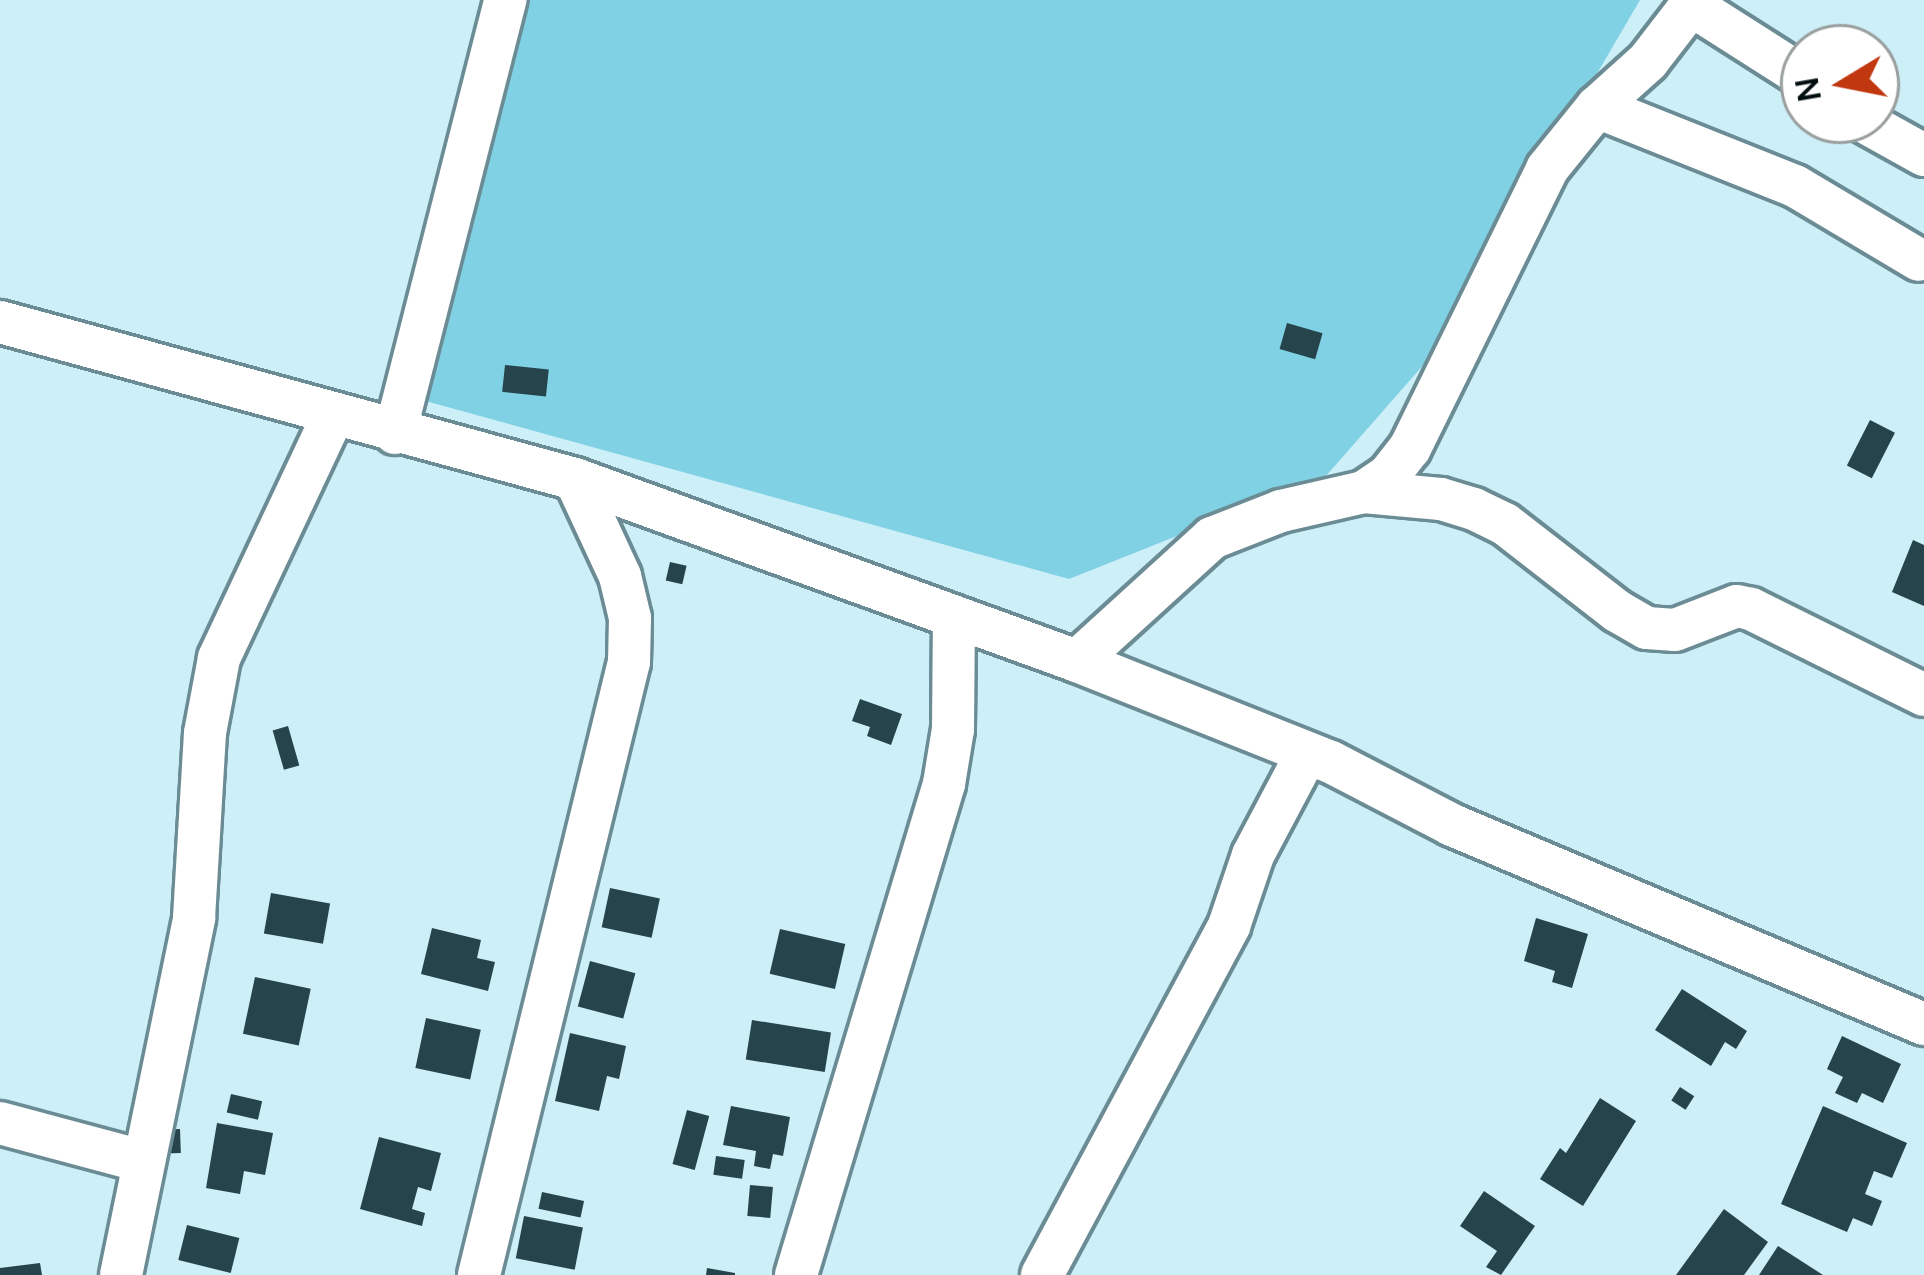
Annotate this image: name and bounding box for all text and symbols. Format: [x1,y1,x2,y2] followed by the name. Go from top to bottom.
[1780,24,1900,144] north arrow
[1783,74,1831,105] text: N

